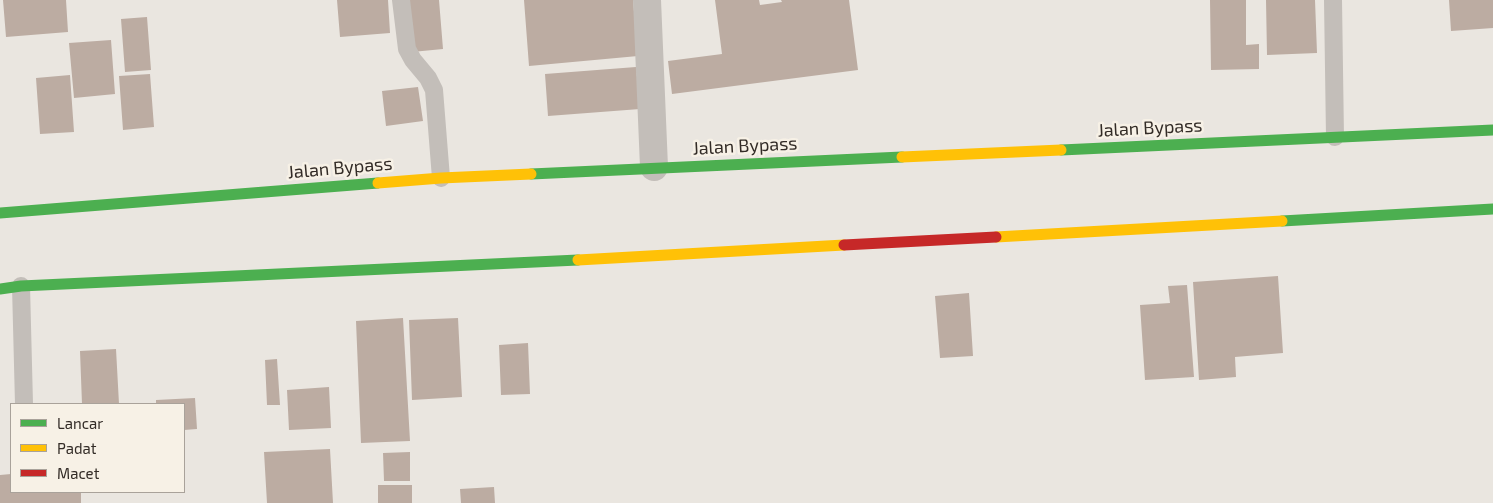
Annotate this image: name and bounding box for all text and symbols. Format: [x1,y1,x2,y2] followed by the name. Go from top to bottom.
[1097,114,1203,142] street label: Jalan Bypass
[692,132,798,160] street label: Jalan Bypass
[287,153,393,183] street label: Jalan Bypass
[10,403,185,493] legend
[57,414,103,432] text: Lancar
[57,439,97,457] text: Padat
[57,464,99,482] text: Macet

